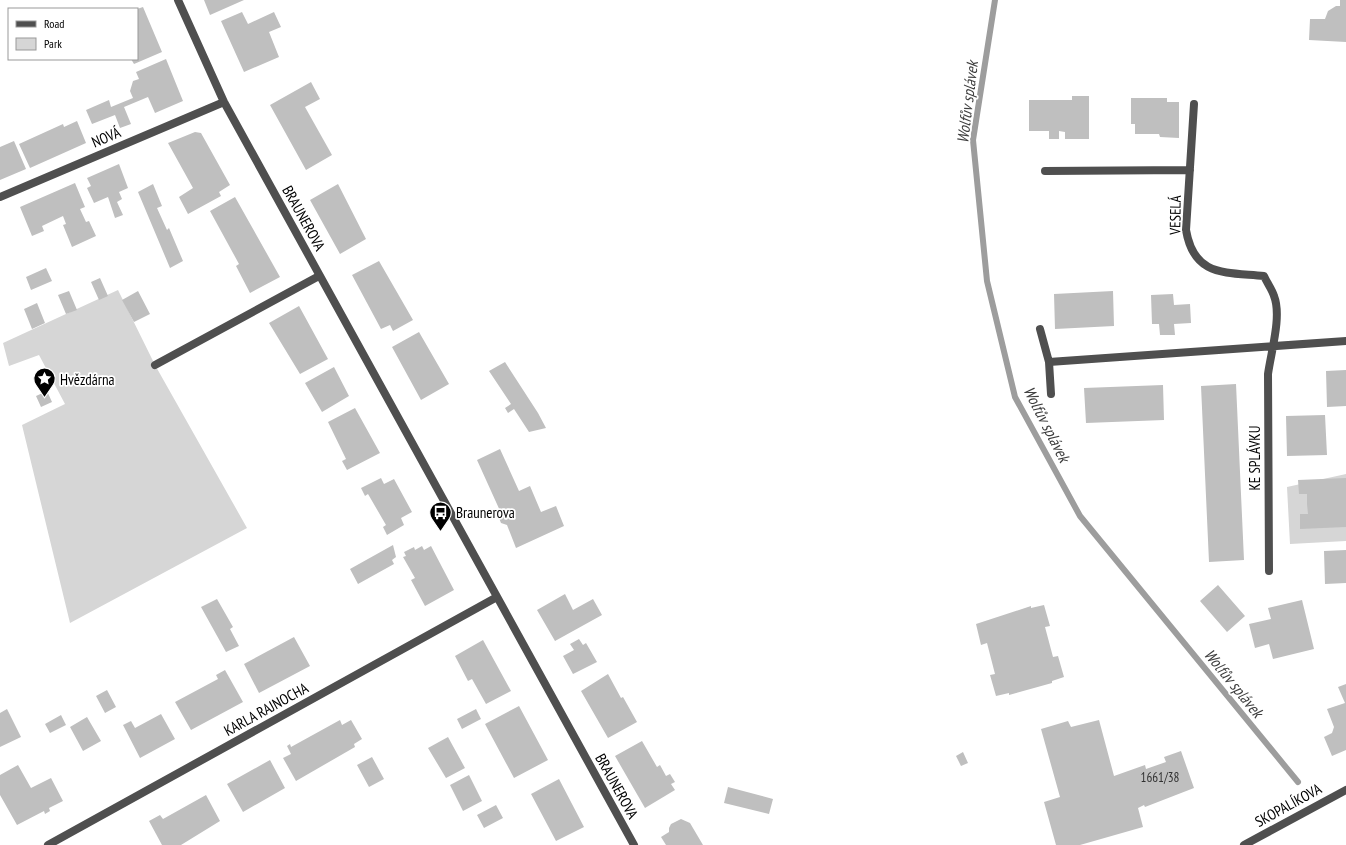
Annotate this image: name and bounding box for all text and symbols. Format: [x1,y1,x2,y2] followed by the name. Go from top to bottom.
[8,8,138,60] legend
[44,16,64,31] text: Road
[44,36,62,51] text: Park
[952,58,982,144] water label: Wolfův splávek
[89,122,124,151] street label: NOVÁ
[278,182,330,255] street label: BRAUNEROVA
[1165,194,1185,236] street label: VESELÁ
[32,366,58,399] place icon: Hvězdárna
[60,370,115,389] place label: Hvězdárna
[1019,383,1075,467] water label: Wolfův splávek
[1245,425,1264,491] street label: KE SPLÁVKU
[428,499,454,532] bus stop icon: Braunerova
[456,503,515,522] place label: Braunerova
[1200,645,1269,723] water label: Wolfův splávek
[221,678,312,740] street label: KARLA RAJNOCHA
[591,750,643,823] street label: BRAUNEROVA
[1141,769,1180,786] house number: 1661/38
[1251,779,1325,831] street label: SKOPALÍKOVA

